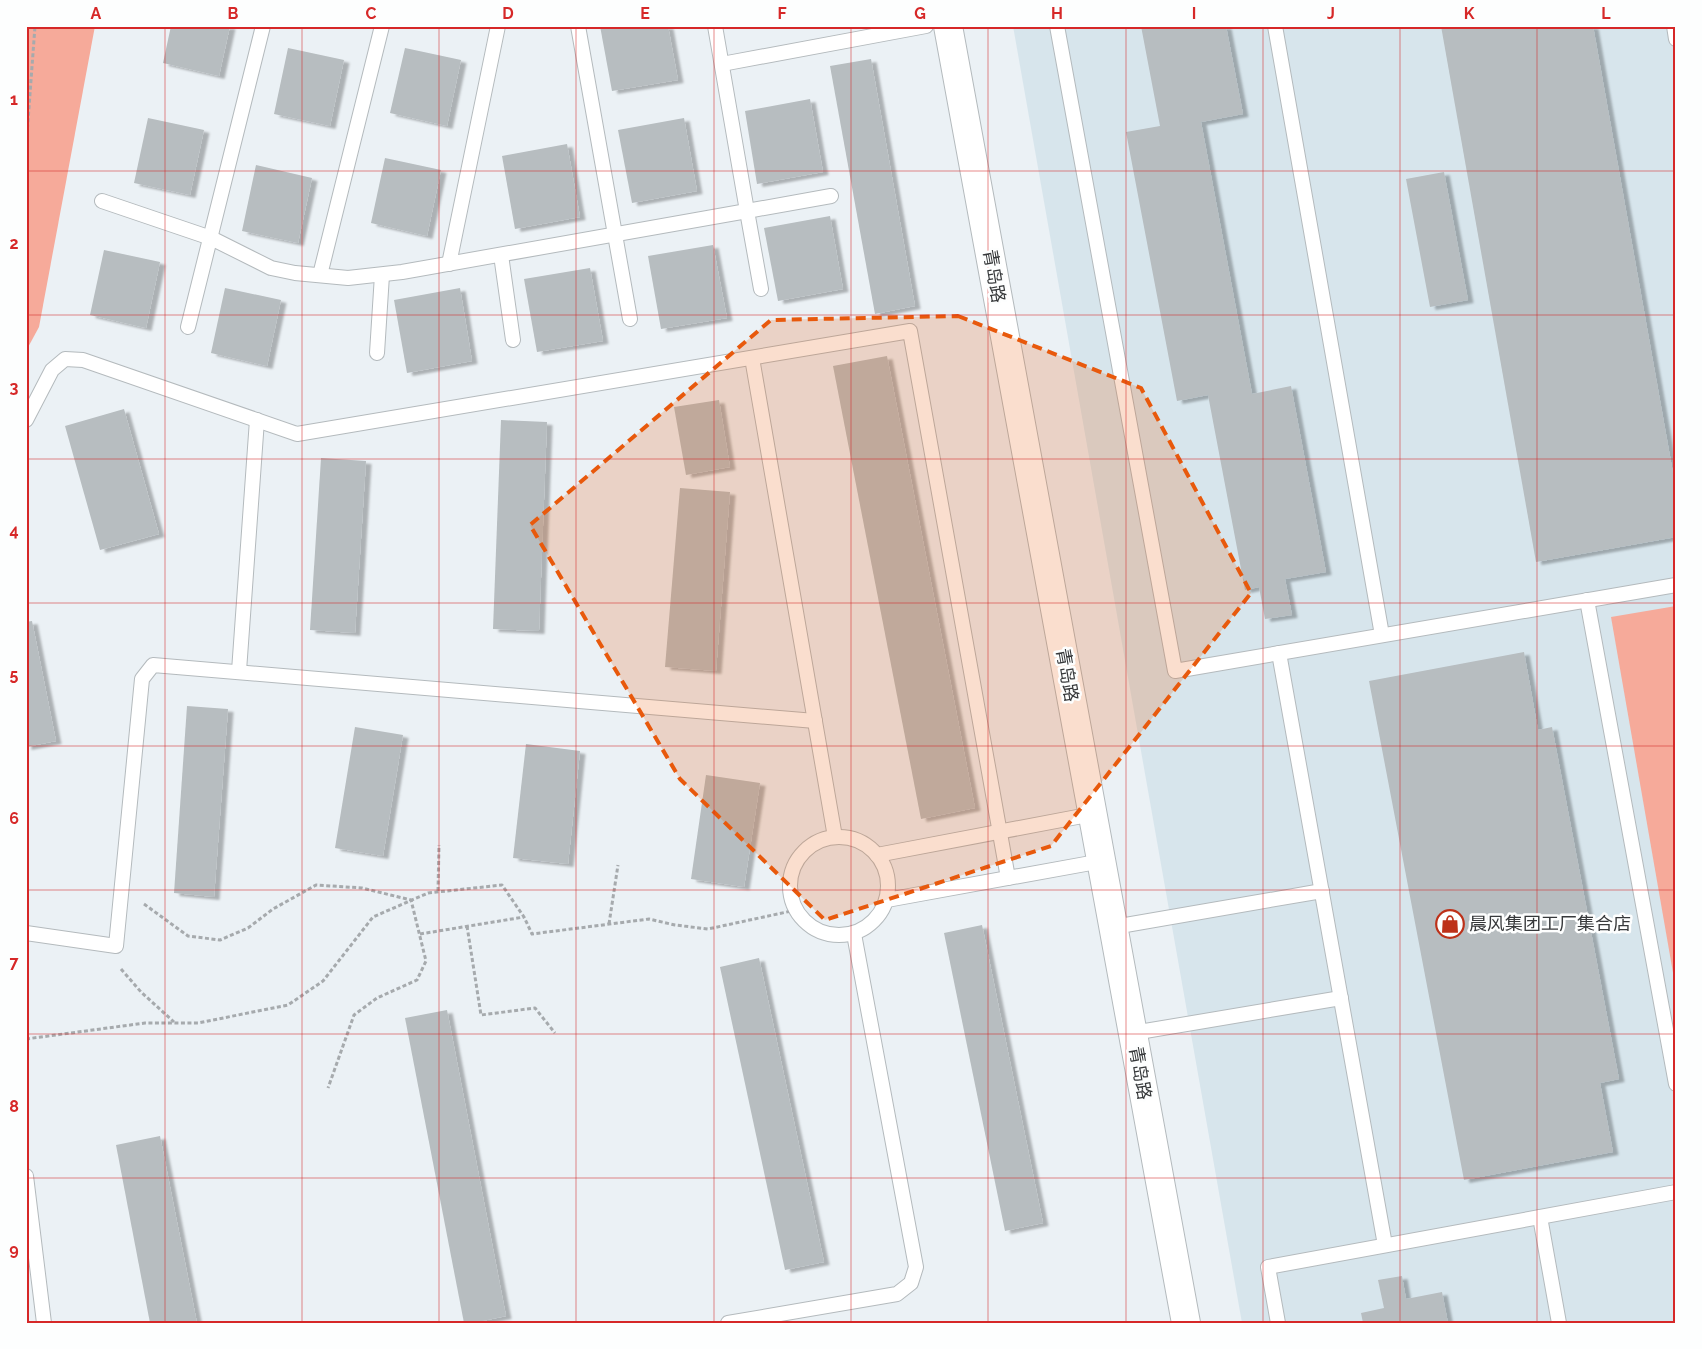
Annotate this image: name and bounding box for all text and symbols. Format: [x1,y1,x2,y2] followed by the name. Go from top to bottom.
[91,4,102,23] text: A
[228,4,239,23] text: B
[366,4,377,23] text: C
[502,4,514,23] text: D
[640,4,650,23] text: E
[777,4,787,23] text: F
[914,4,926,23] text: G
[1051,4,1063,23] text: H
[1192,4,1196,23] text: I
[1327,4,1335,23] text: J
[1464,4,1475,23] text: K
[1601,4,1611,23] text: L
[10,90,18,109] text: 1
[9,234,19,253] text: 2
[979,248,1010,304] street label: 青岛路
[10,378,19,397] text: 3
[9,521,19,540] text: 4
[1052,647,1083,703] street label: 青岛路
[10,665,19,684] text: 5
[9,809,19,828] text: 6
[1435,909,1465,939] shop icon: 晨风集团工厂集合店
[1469,913,1631,934] place label: 晨风集团工厂集合店
[10,953,19,972] text: 7
[1125,1045,1156,1101] street label: 青岛路
[9,1097,19,1116] text: 8
[9,1240,19,1259] text: 9

